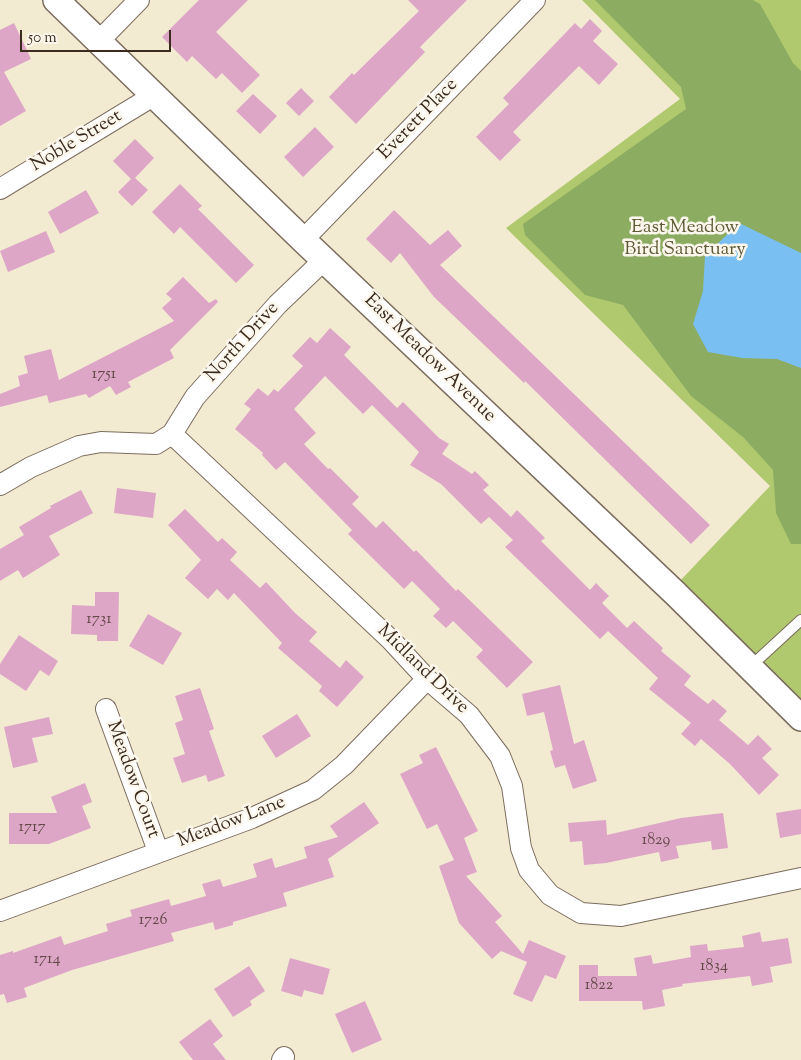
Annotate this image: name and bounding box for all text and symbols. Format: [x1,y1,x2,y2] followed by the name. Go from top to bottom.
[22,20,174,52] scale bar
[28,28,57,49] text: 50 m
[374,74,464,166] street label: Everett Place
[27,106,127,178] street label: Noble Street
[624,218,746,262] park label: East Meadow Bird Sanctuary
[358,290,500,428] street label: East Meadow Avenue
[201,298,285,388] street label: North Drive
[92,365,116,385] house number: 1751
[86,610,112,630] house number: 1731
[371,620,473,720] street label: Midland Drive
[100,718,164,842] street label: Meadow Court
[175,792,289,854] street label: Meadow Lane
[19,818,45,838] house number: 1717
[642,831,670,851] house number: 1829
[139,911,167,931] house number: 1726
[34,950,60,970] house number: 1714
[700,957,728,977] house number: 1834
[585,976,613,996] house number: 1822

